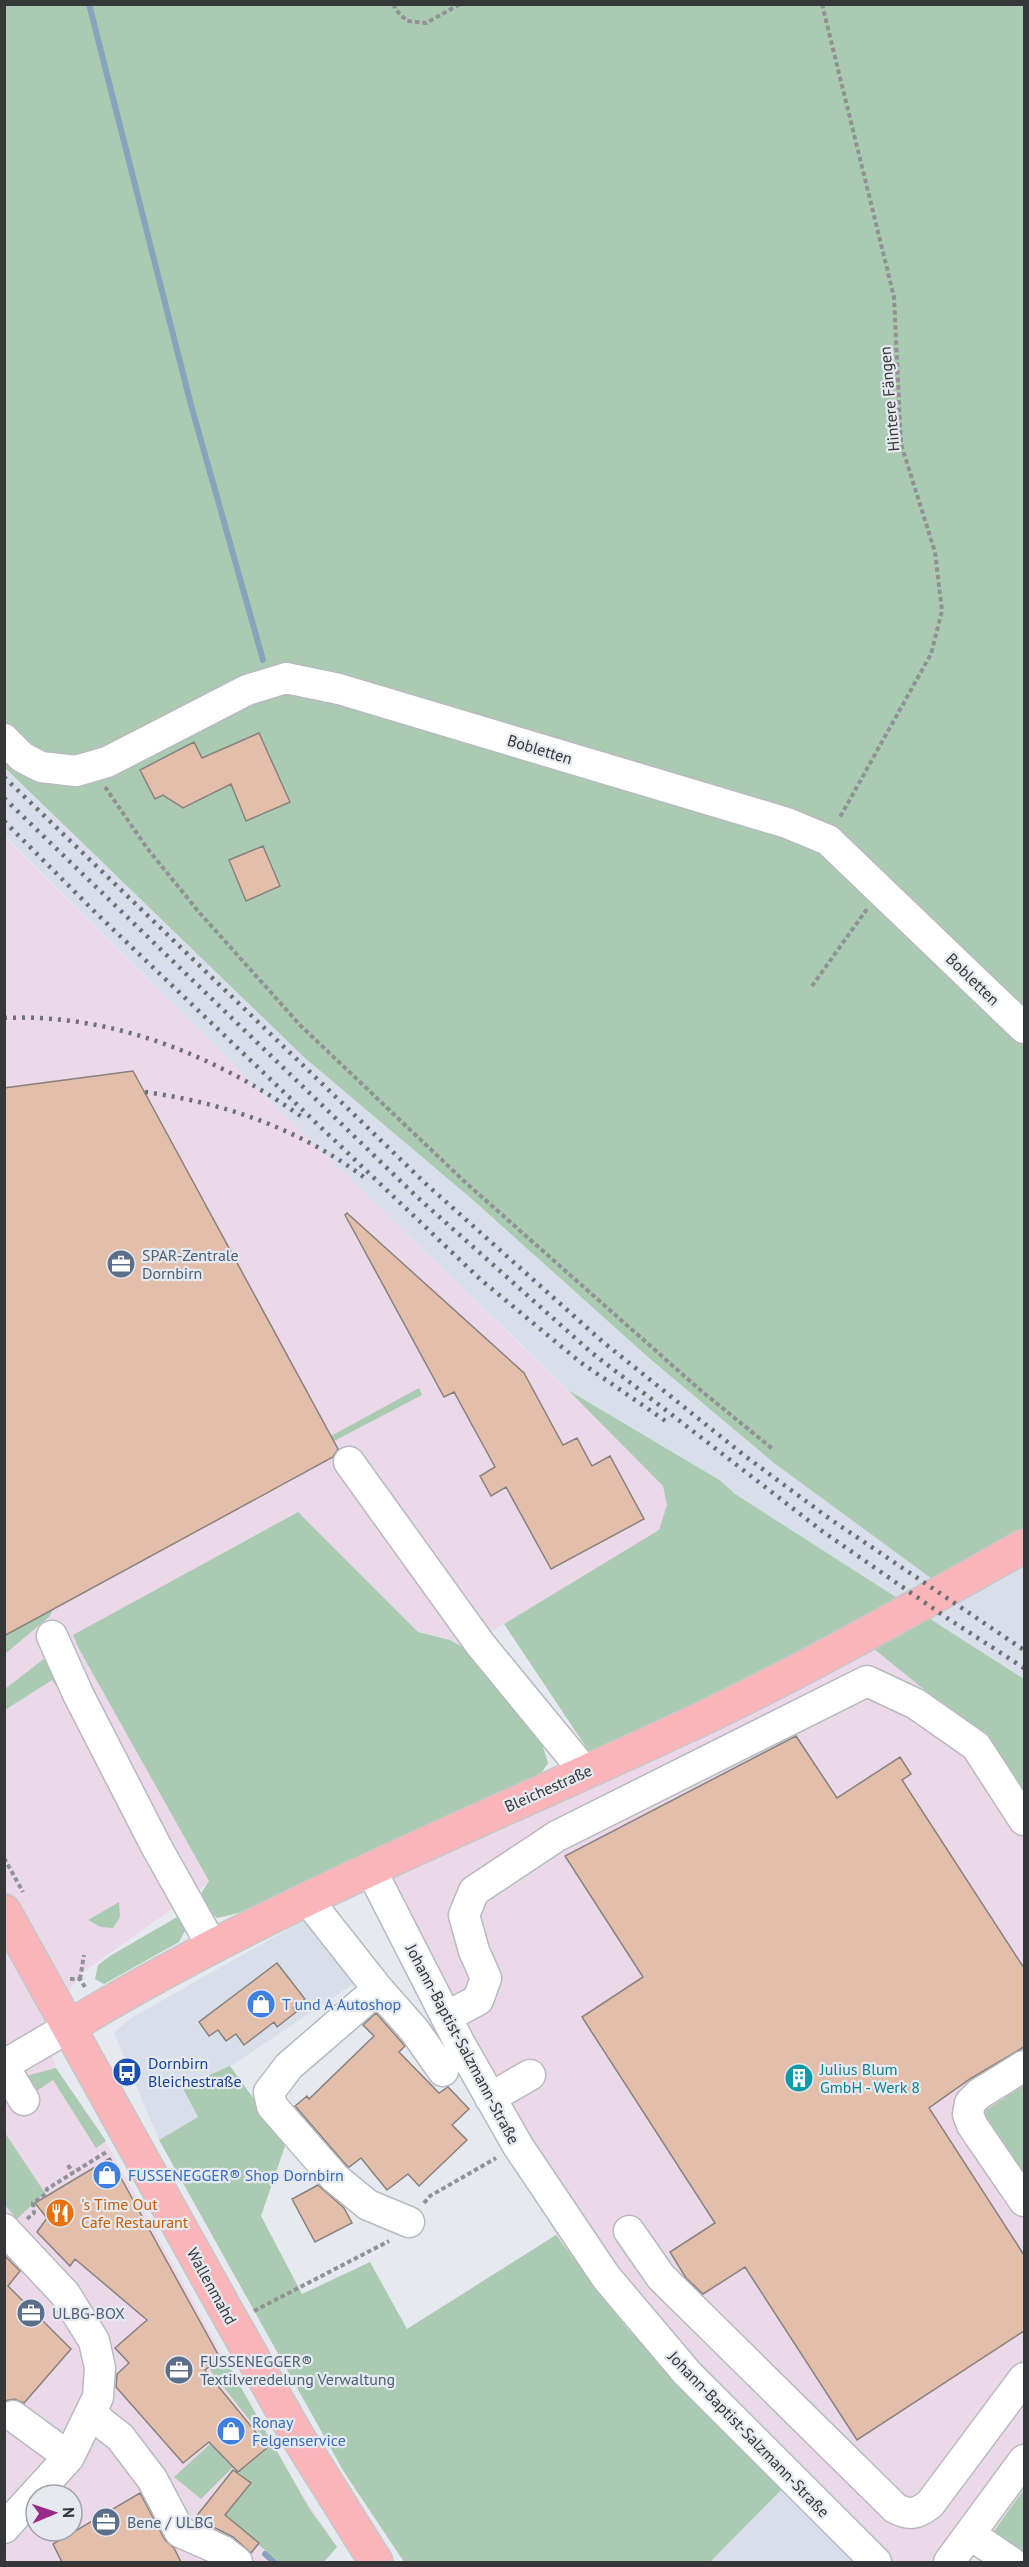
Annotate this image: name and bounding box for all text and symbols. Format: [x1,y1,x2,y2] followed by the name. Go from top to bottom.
[874,346,904,452] street label: Hintere Fängen
[505,730,575,768] street label: Bobletten
[942,949,1004,1009] street label: Bobletten
[142,1245,239,1283] place label: SPAR-Zentrale Dornbirn
[105,1248,137,1280] office icon: SPAR-Zentrale Dornbirn
[501,1760,595,1816] street label: Bleichestraße
[401,1940,524,2147] street label: Johann-Baptist-Salzmann-Straße
[245,1988,277,2020] shop icon: T und A Autoshop
[282,1994,401,2014] place label: T und A Autoshop
[148,2053,242,2091] place label: Dornbirn Bleichestraße
[111,2056,143,2088] bus stop icon: Dornbirn Bleichestraße
[819,2059,920,2097] place label: Julius Blum GmbH - Werk 8
[783,2062,815,2094] building icon: Julius Blum GmbH - Werk 8
[91,2159,123,2191] shop icon: FUSSENEGGER® Shop Dornbirn
[128,2165,344,2185] place label: FUSSENEGGER® Shop Dornbirn
[81,2194,189,2232] place label: 's Time Out Cafe Restaurant
[44,2197,76,2229] restaurant icon: 's Time Out Cafe Restaurant
[183,2244,241,2328] street label: Wallenmahd
[15,2297,47,2329] office icon: ULBG-BOX
[52,2303,125,2323] place label: ULBG-BOX
[663,2346,834,2521] street label: Johann-Baptist-Salzmann-Straße
[200,2351,395,2389] place label: FUSSENEGGER® Textilveredelung Verwaltung
[163,2354,195,2386] office icon: FUSSENEGGER® Textilveredelung Verwaltung
[252,2412,346,2450] place label: Ronay Felgenservice
[215,2415,247,2447] shop icon: Ronay Felgenservice
[24,2483,84,2543] north arrow
[90,2506,122,2538] office icon: Bene / ULBG
[59,2507,79,2518] text: N
[127,2512,213,2532] place label: Bene / ULBG

